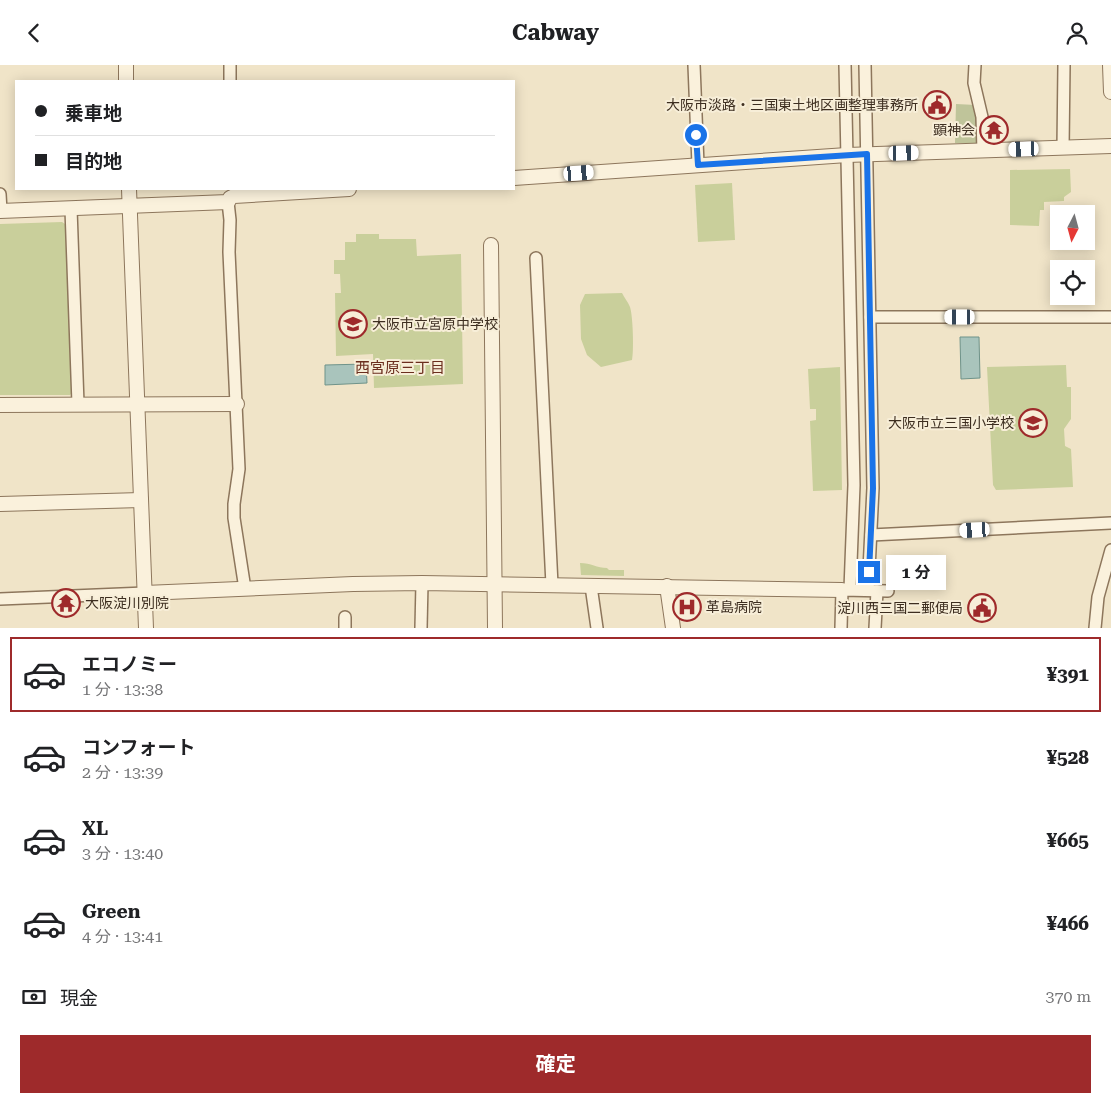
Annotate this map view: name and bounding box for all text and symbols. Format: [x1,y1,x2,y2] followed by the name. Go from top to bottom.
[20,19,48,47] icon: back
[1063,19,1091,47] icon: person
[512,20,599,45] text: Cabway
[922,90,952,120] public building icon: 大阪市淡路・三国東土地区画整理事務所
[666,97,918,113] place label: 大阪市淡路・三国東土地区画整理事務所
[65,102,122,125] text: 乗車地
[979,115,1009,145] temple icon: 顕神会
[933,122,975,138] place label: 顕神会
[685,124,707,146] route start
[1008,141,1039,157] car
[888,145,919,161] car
[65,150,122,173] text: 目的地
[563,164,594,182] car
[1050,205,1095,250] north arrow
[1050,205,1095,305] map controls
[1050,260,1095,305] button: locate
[338,309,368,339] school or university icon: 大阪市立宮原中学校
[945,310,975,325] car
[372,316,498,332] place label: 大阪市立宮原中学校
[355,359,445,377] district label: 西宮原三丁目
[1018,408,1048,438] school or university icon: 大阪市立三国小学校
[888,415,1014,431] place label: 大阪市立三国小学校
[959,522,990,538] car
[886,555,946,589] callout: 1 分
[858,561,880,583] route end
[901,563,931,582] text: 1 分
[51,588,81,618] temple icon: 大阪淀川別院
[672,592,702,622] hospital icon: 革島病院
[967,593,997,623] public building icon: 淀川西三国二郵便局
[85,595,169,611] place label: 大阪淀川別院
[706,599,762,615] place label: 革島病院
[837,600,963,616] place label: 淀川西三国二郵便局
[22,652,67,697] icon: car
[82,653,177,676] text: エコノミー
[1046,663,1089,686] text: ¥391
[82,680,163,699] text: 1 分 · 13:38
[22,735,67,780] icon: car
[82,736,195,759] text: コンフォート
[1046,746,1089,769] text: ¥528
[82,763,163,782] text: 2 分 · 13:39
[82,817,108,840] text: XL
[22,818,67,863] icon: car
[1046,829,1089,852] text: ¥665
[82,844,163,863] text: 3 分 · 13:40
[82,900,140,923] text: Green
[22,901,67,946] icon: car
[1046,912,1089,935] text: ¥466
[82,927,163,946] text: 4 分 · 13:41
[20,983,48,1011] icon: cash
[60,987,98,1010] text: 現金
[1045,987,1091,1006] text: 370 m
[20,1035,1091,1093] button: 確定

